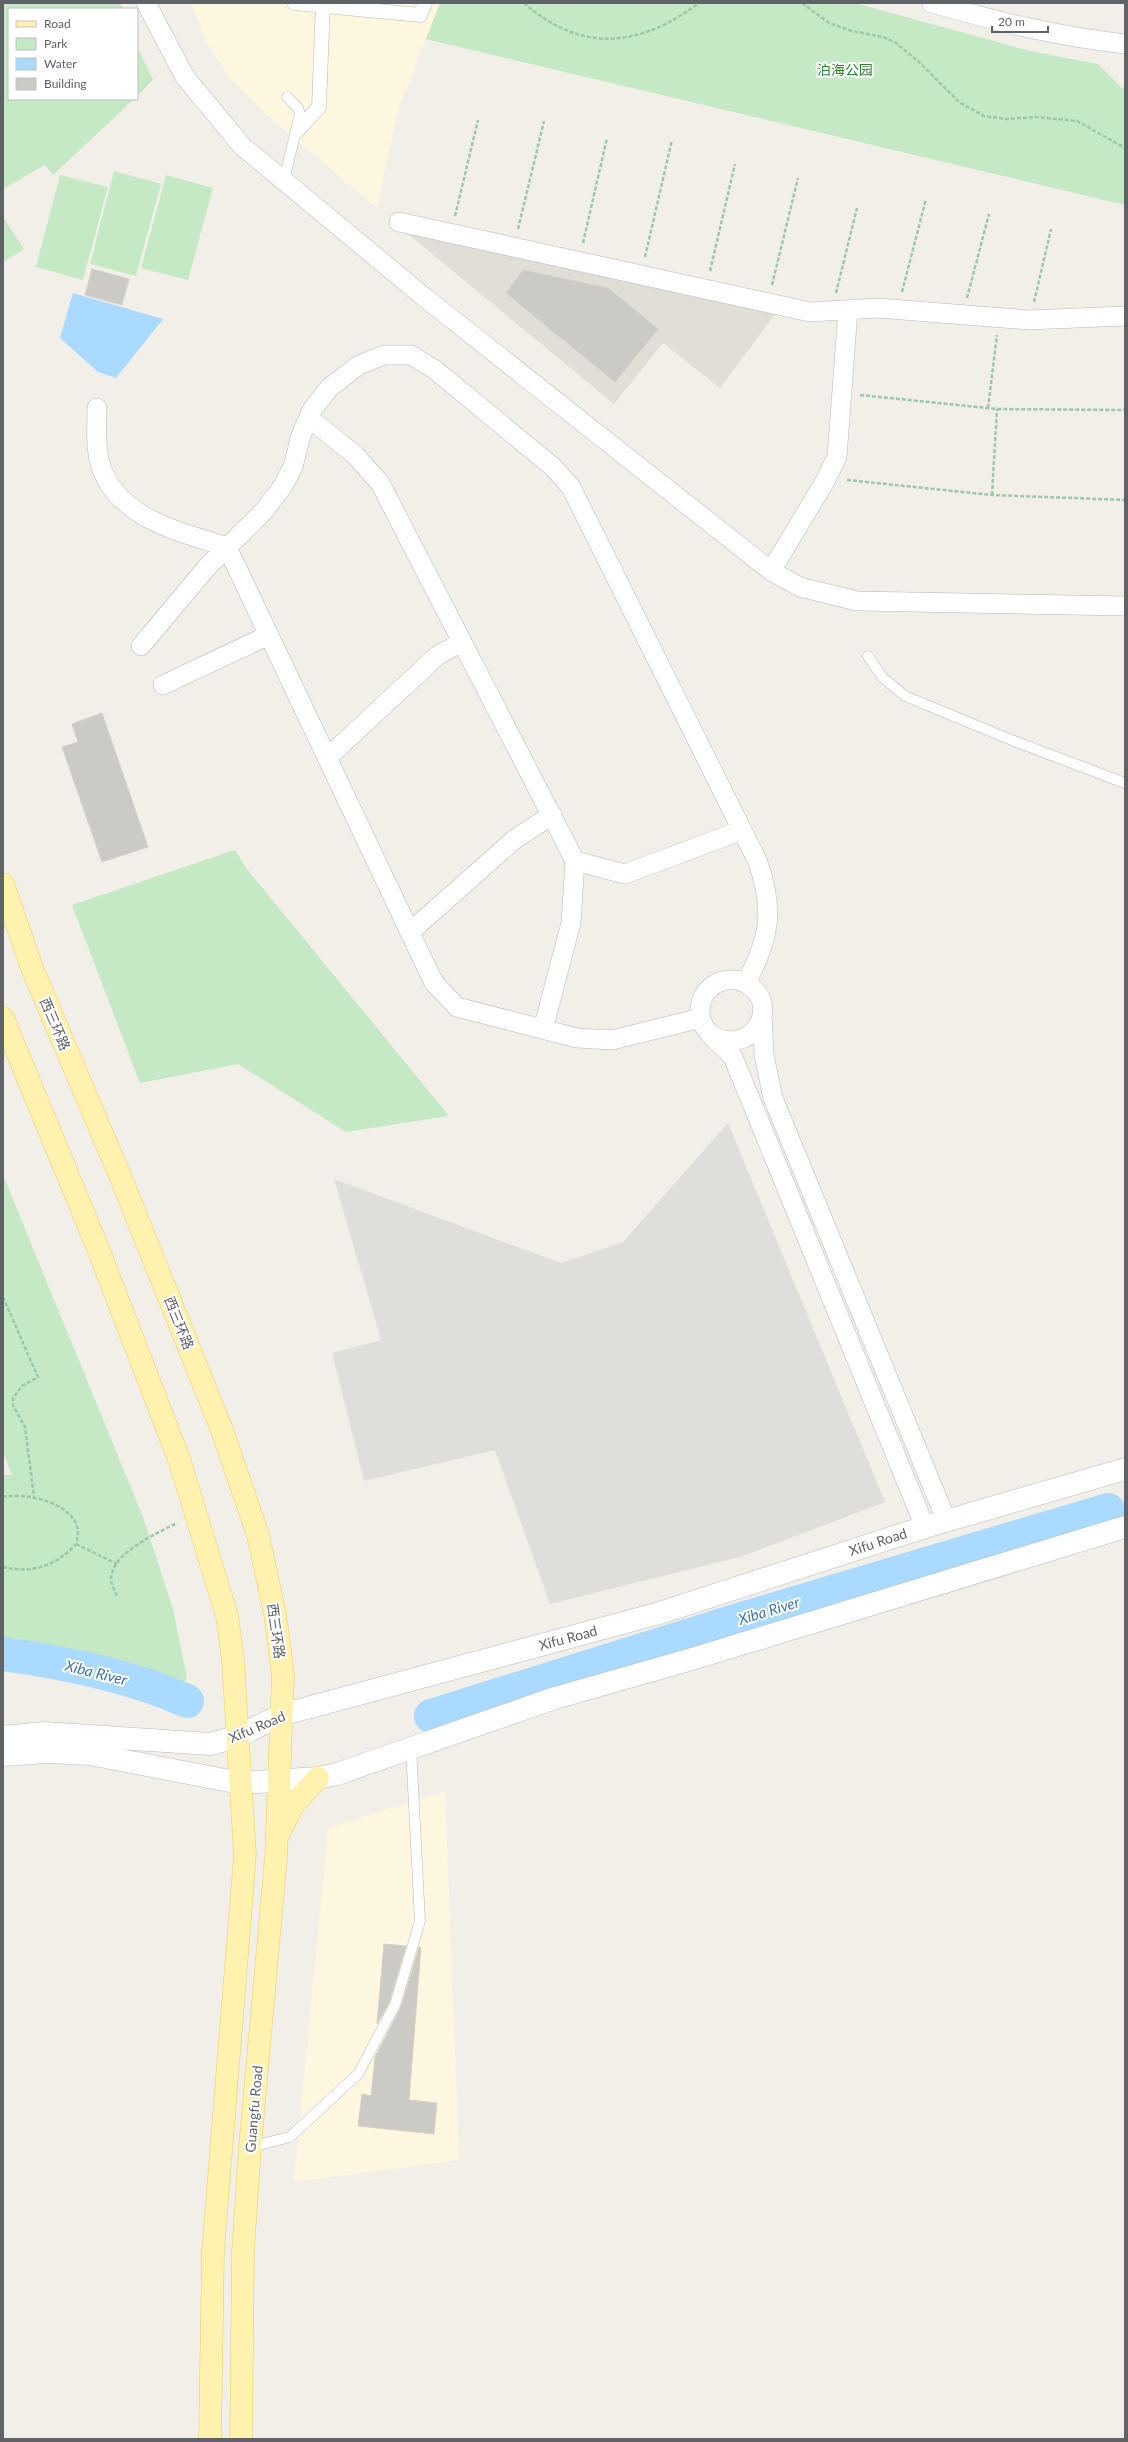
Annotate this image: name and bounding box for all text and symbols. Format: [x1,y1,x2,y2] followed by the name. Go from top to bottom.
[8,8,138,100] legend
[992,8,1048,34] scale bar
[998,14,1025,29] text: 20 m
[44,16,71,31] text: Road
[44,36,68,51] text: Park
[44,56,77,71] text: Water
[817,61,873,78] park label: 泊海公园
[44,76,87,91] text: Building
[37,995,74,1053] street label: 西三环路
[161,1294,198,1352] street label: 西三环路
[847,1524,909,1559] street label: Xifu Road
[735,1592,802,1628] water label: Xiba River
[264,1602,289,1660] street label: 西三环路
[537,1622,599,1653] street label: Xifu Road
[62,1655,130,1689] water label: Xiba River
[226,1707,288,1746] street label: Xifu Road
[241,2065,266,2153] street label: Guangfu Road

